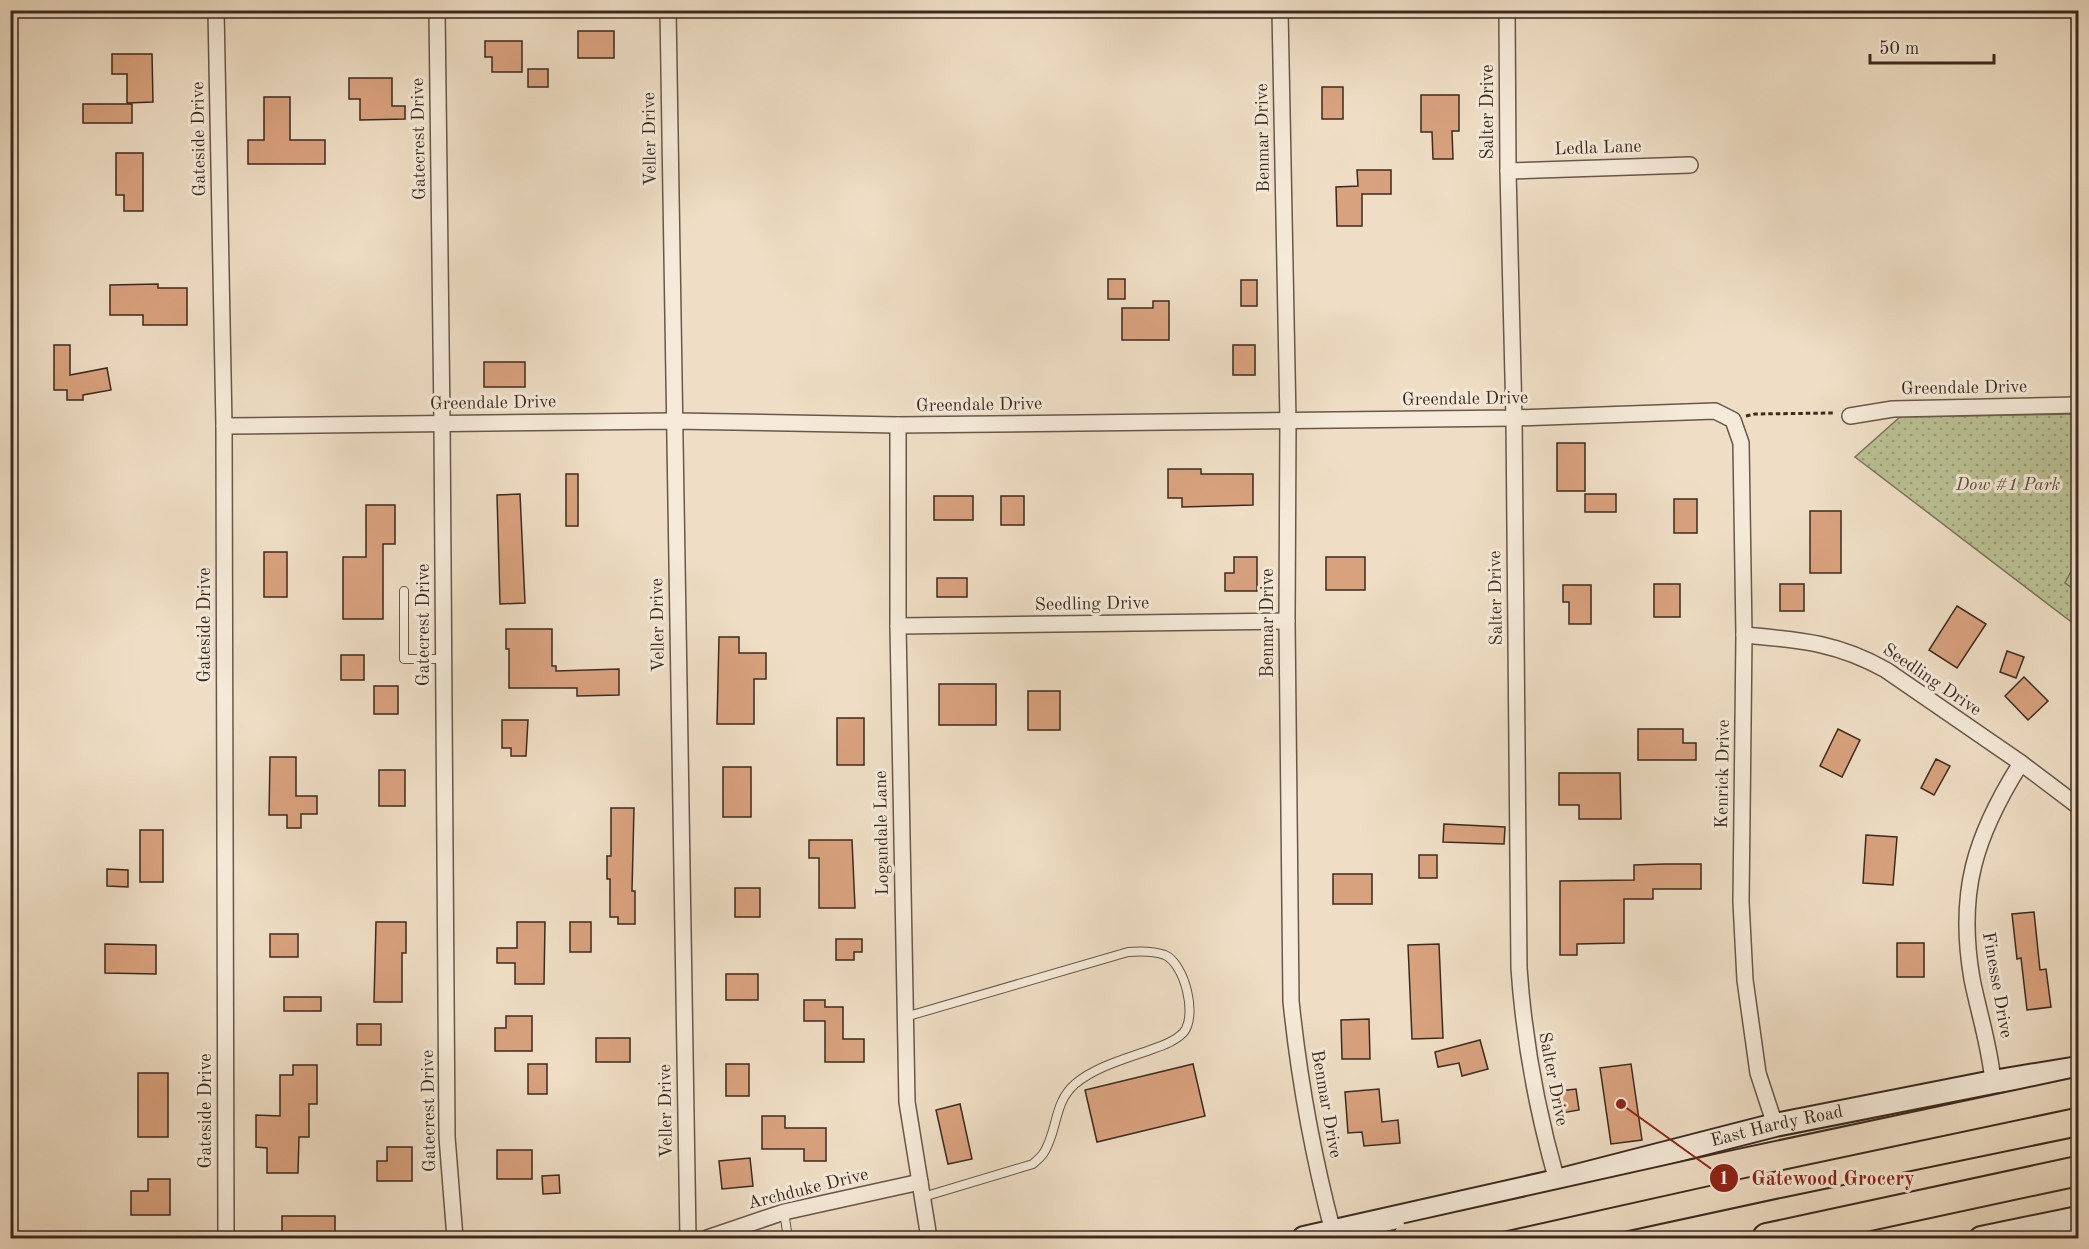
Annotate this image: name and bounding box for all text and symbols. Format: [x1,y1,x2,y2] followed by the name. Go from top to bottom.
[1870,27,1994,65] scale bar
[1879,40,1919,58] text: 50 m
[1479,64,1497,160] street label: Salter Drive
[409,78,429,200] street label: Gatecrest Drive
[189,81,209,197] street label: Gateside Drive
[1253,83,1273,193] street label: Benmar Drive
[640,92,660,186] street label: Veller Drive
[1554,137,1642,159] street label: Ledla Lane
[1901,378,2027,398] street label: Greendale Drive
[1402,389,1528,409] street label: Greendale Drive
[430,393,556,413] street label: Greendale Drive
[916,395,1042,415] street label: Greendale Drive
[1955,476,2061,494] park label: Dow #1 Park
[1486,550,1506,646] street label: Salter Drive
[415,564,433,686] street label: Gatecrest Drive
[196,567,214,683] street label: Gateside Drive
[1259,568,1277,678] street label: Benmar Drive
[648,578,668,672] street label: Veller Drive
[1035,594,1149,614] street label: Seedling Drive
[1879,641,1985,719] street label: Seedling Drive
[1713,719,1733,829] street label: Kenrick Drive
[872,770,892,896] street label: Logandale Lane
[1979,931,2015,1039] street label: Finesse Drive
[1535,1031,1571,1127] street label: Salter Drive
[1308,1049,1344,1159] street label: Benmar Drive
[419,1050,439,1172] street label: Gatecrest Drive
[197,1053,215,1169] street label: Gateside Drive
[656,1064,676,1158] street label: Veller Drive
[1709,1103,1845,1150] street label: East Hardy Road
[1709,1159,1927,1197] callout: Gatewood Grocery
[746,1165,870,1213] street label: Archduke Drive
[1719,1170,1729,1188] text: 1
[1751,1170,1915,1190] text: Gatewood Grocery

